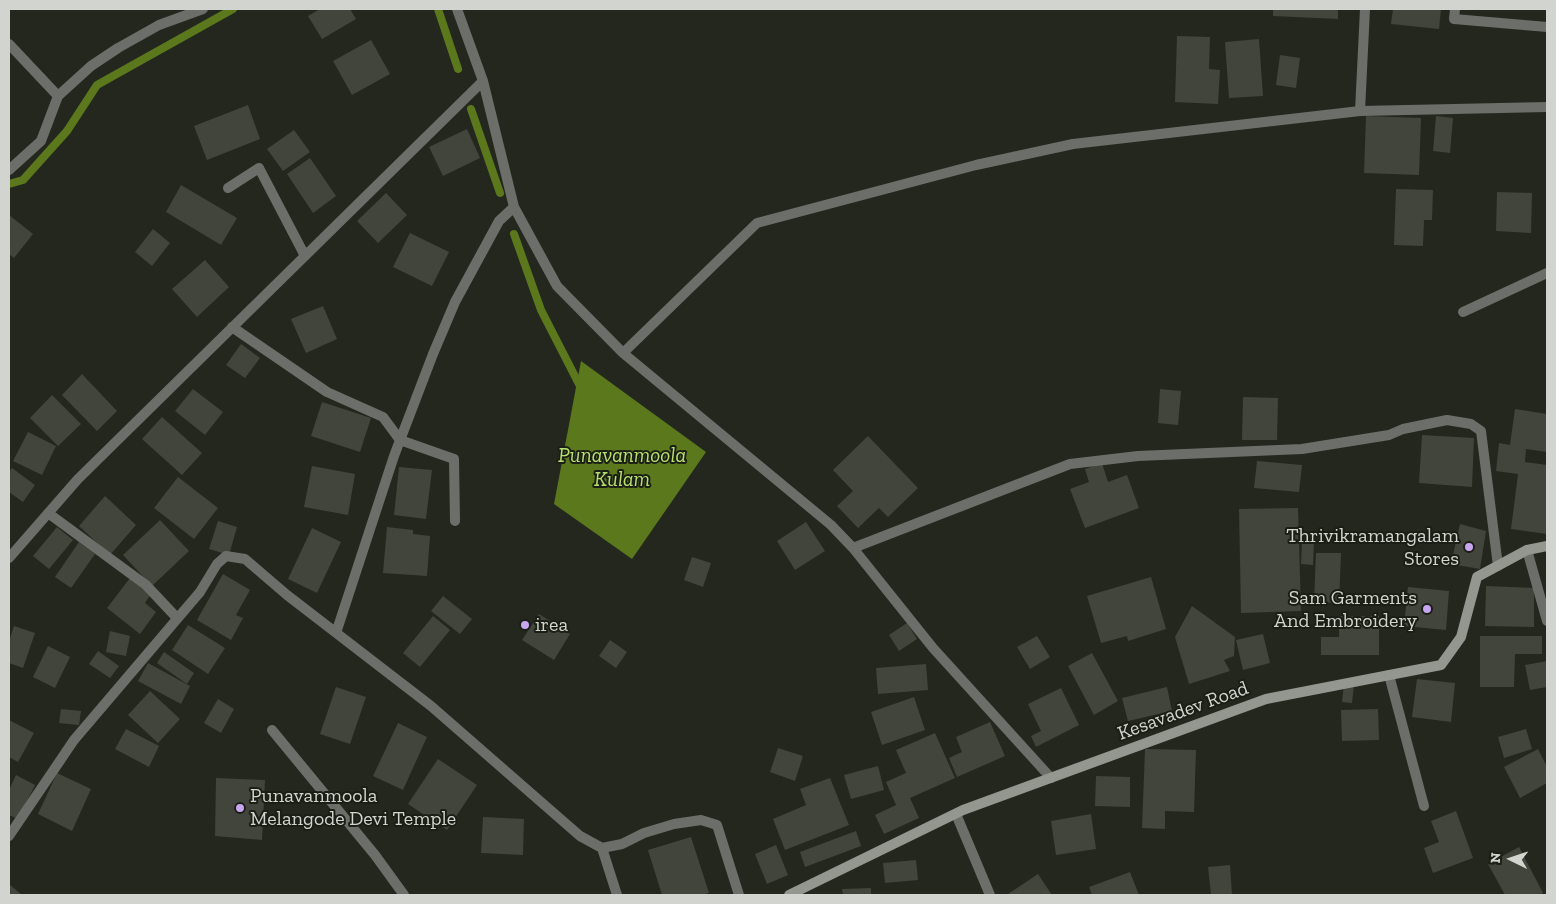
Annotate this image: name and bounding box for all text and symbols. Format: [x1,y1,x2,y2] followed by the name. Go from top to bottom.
[558,443,686,493] water label: Punavanmoola Kulam
[1286,524,1459,571] place label: Thrivikramangalam Stores
[1463,541,1475,553] marker: Thrivikramangalam Stores
[1274,586,1417,633] place label: Sam Garments And Embroidery
[1421,603,1433,615] marker: Sam Garments And Embroidery
[535,613,568,637] place label: irea
[519,619,531,631] marker: irea
[1114,676,1252,746] street label: Kesavadev Road
[250,784,456,831] place label: Punavanmoola Melangode Devi Temple
[234,802,246,814] marker: Punavanmoola Melangode Devi Temple
[1486,834,1536,884] north arrow
[1487,852,1504,864] text: N

